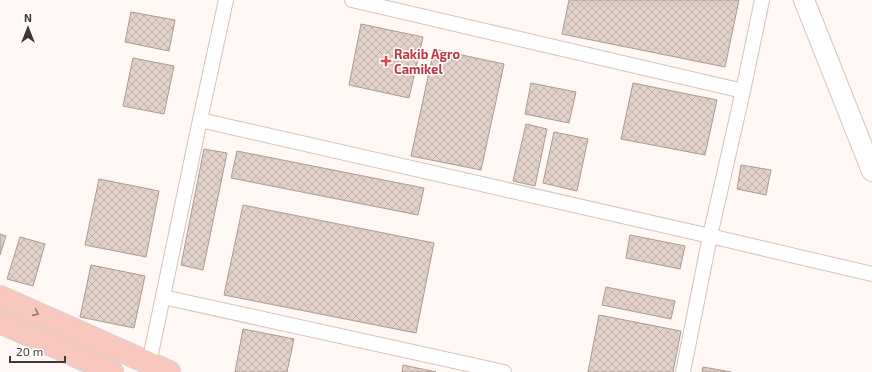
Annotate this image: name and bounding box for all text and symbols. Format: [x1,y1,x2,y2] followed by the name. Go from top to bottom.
[8,8,48,48] north arrow
[24,11,32,24] text: N
[394,46,460,77] place label: Rakib Agro Camikel
[381,56,391,66] marker: Rakib Agro Camikel
[31,308,39,316] one-way arrow
[10,338,65,364] scale bar
[16,344,43,358] text: 20 m

